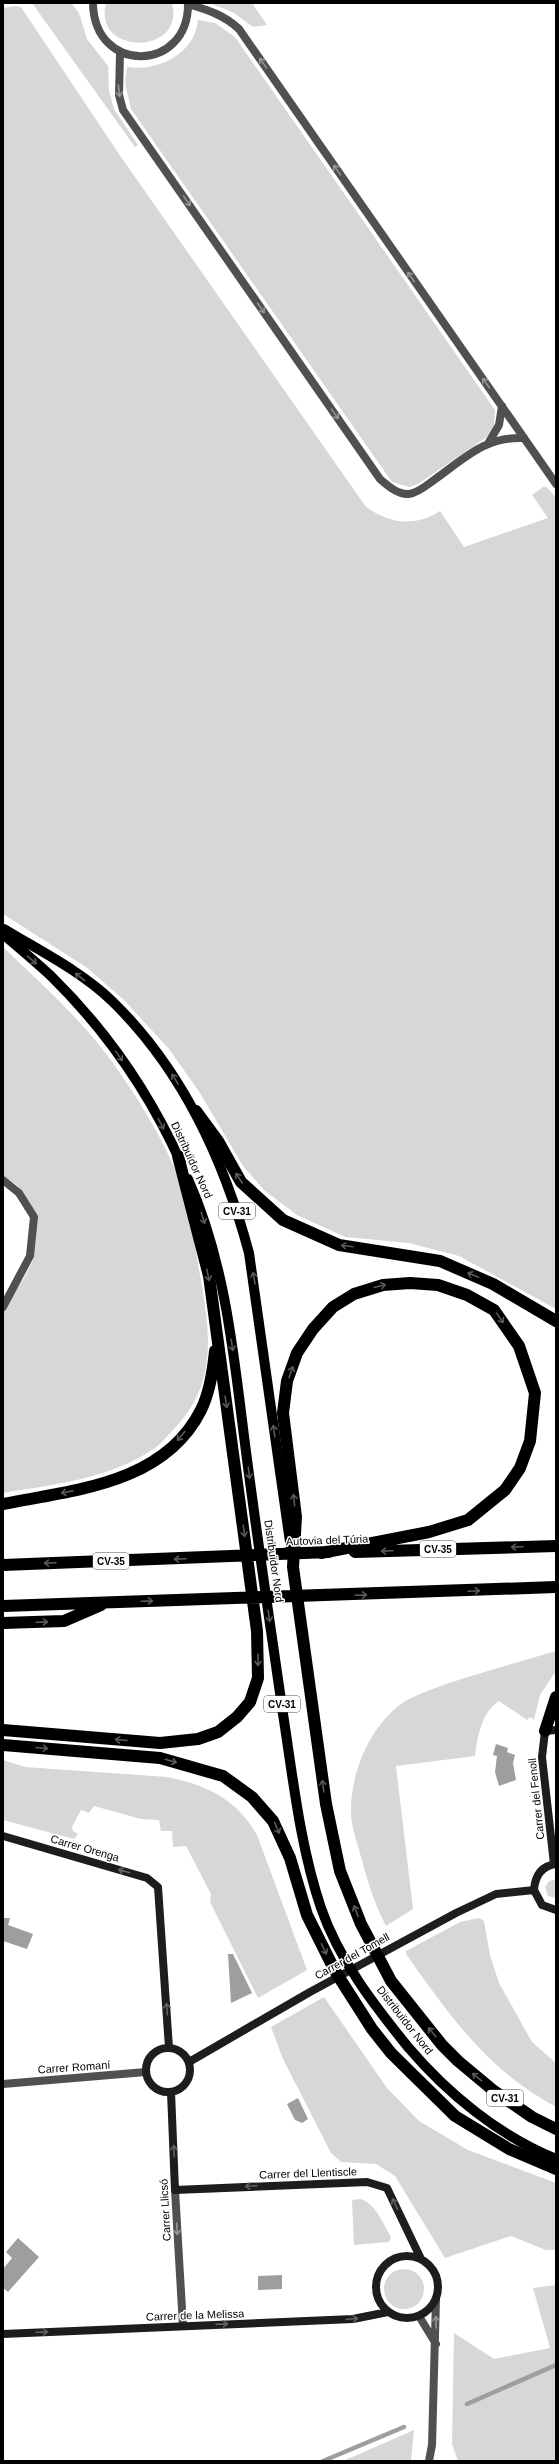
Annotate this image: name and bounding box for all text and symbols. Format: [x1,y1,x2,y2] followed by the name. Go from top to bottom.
[259,58,267,69] one-way arrow
[116,85,123,98] one-way arrow
[333,165,341,176] one-way arrow
[183,195,191,206] one-way arrow
[407,271,415,282] one-way arrow
[257,302,265,313] one-way arrow
[482,378,490,389] one-way arrow
[331,409,339,420] one-way arrow
[27,955,37,964] one-way arrow
[75,973,86,981] one-way arrow
[115,1051,123,1062] one-way arrow
[170,1073,178,1085] one-way arrow
[157,1118,165,1130] one-way arrow
[169,1120,215,1200] street label: Distribuïdor Nord
[235,1173,244,1184] one-way arrow
[219,1203,255,1219] road number: CV-31
[200,1211,207,1224] one-way arrow
[341,1242,354,1250] one-way arrow
[204,1268,212,1281] one-way arrow
[467,1271,479,1278] one-way arrow
[249,1272,257,1285] one-way arrow
[373,1282,386,1289] one-way arrow
[495,1313,504,1324] one-way arrow
[228,1338,236,1351] one-way arrow
[287,1366,295,1378] one-way arrow
[222,1395,230,1408] one-way arrow
[270,1425,278,1438] one-way arrow
[177,1431,186,1442] one-way arrow
[245,1466,252,1479] one-way arrow
[61,1488,74,1496] one-way arrow
[290,1494,298,1507] one-way arrow
[262,1519,286,1603] street label: Distribuïdor Nord
[240,1524,248,1537] one-way arrow
[286,1533,369,1547] street label: Autovia del Túria
[420,1541,456,1557] road number: CV-35
[511,1543,524,1551] one-way arrow
[381,1547,394,1554] one-way arrow
[93,1553,129,1569] road number: CV-35
[174,1556,187,1563] one-way arrow
[44,1559,57,1567] one-way arrow
[467,1587,480,1594] one-way arrow
[354,1591,367,1598] one-way arrow
[140,1597,153,1605] one-way arrow
[265,1609,273,1622] one-way arrow
[35,1618,48,1625] one-way arrow
[254,1653,261,1666] one-way arrow
[264,1696,300,1712] road number: CV-31
[114,1736,127,1744] one-way arrow
[35,1745,48,1752] one-way arrow
[164,1758,177,1765] one-way arrow
[526,1758,546,1840] street label: Carrer del Fenoll
[319,1780,327,1793] one-way arrow
[274,1822,281,1834] one-way arrow
[49,1832,122,1864] street label: Carrer Orenga
[117,1867,130,1874] one-way arrow
[351,1905,359,1917] one-way arrow
[313,1930,391,1982] street label: Carrer del Tomell
[321,1943,328,1955] one-way arrow
[375,1984,435,2056] street label: Distribuïdor Nord
[163,2003,170,2016] one-way arrow
[427,2027,436,2038] one-way arrow
[37,2058,111,2076] street label: Carrer Romaní
[471,2073,482,2081] one-way arrow
[487,2090,523,2106] road number: CV-31
[170,2145,177,2158] one-way arrow
[259,2165,357,2181] street label: Carrer del Llentiscle
[157,2179,173,2241] street label: Carrer Llicsó
[245,2182,258,2190] one-way arrow
[391,2199,398,2211] one-way arrow
[174,2222,181,2235] one-way arrow
[146,2307,245,2323] street label: Carrer de la Melissa
[345,2315,358,2322] one-way arrow
[432,2316,440,2329] one-way arrow
[215,2321,228,2328] one-way arrow
[35,2328,48,2336] one-way arrow

